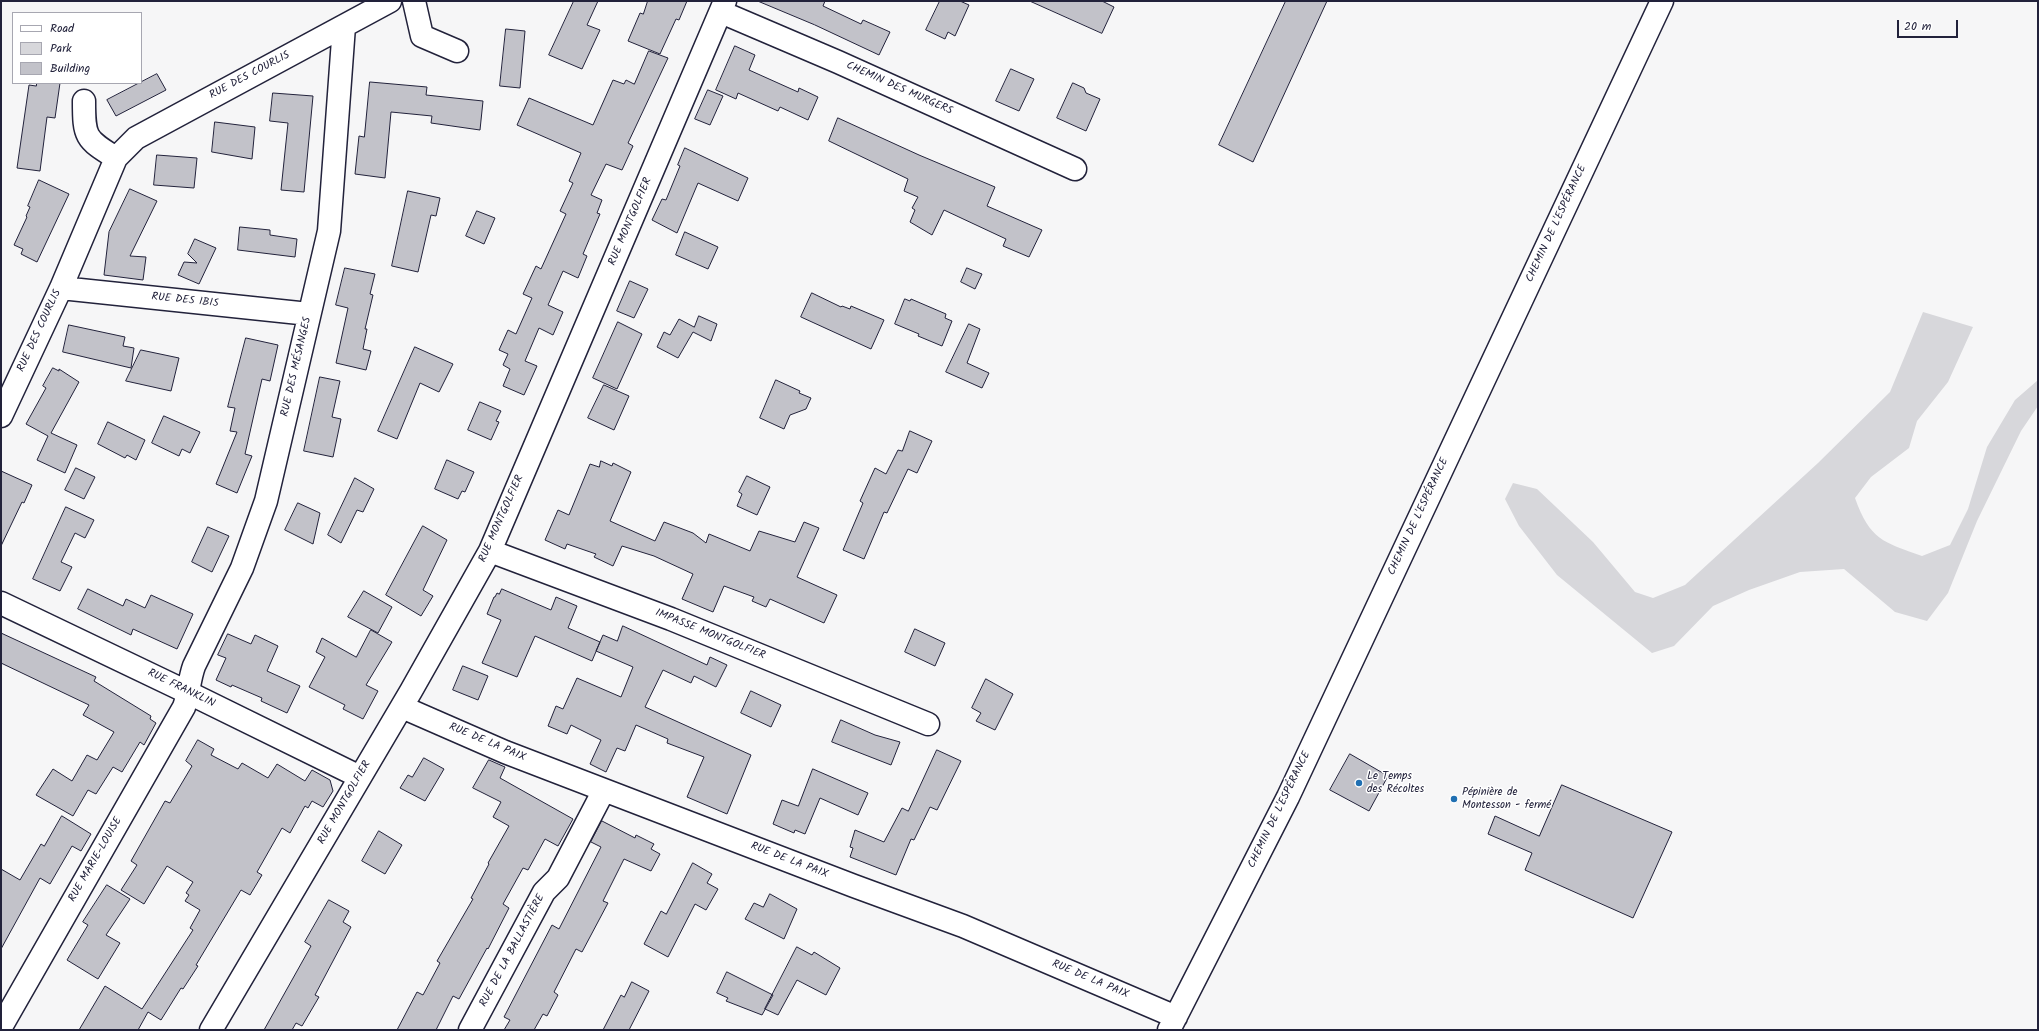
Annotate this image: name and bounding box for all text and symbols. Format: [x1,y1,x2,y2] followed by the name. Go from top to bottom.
[12,12,142,84] legend
[1899,12,1960,38] scale bar
[1904,17,1931,36] text: 20 m
[50,19,74,38] text: Road
[50,39,72,58] text: Park
[208,49,292,103] street label: RUE DES COURLIS
[50,59,90,78] text: Building
[844,60,954,118] street label: CHEMIN DES MURGERS
[1524,163,1590,285] street label: CHEMIN DE L'ESPÉRANCE
[607,176,655,268] street label: RUE MONTGOLFIER
[15,288,65,374] street label: RUE DES COURLIS
[151,291,219,311] street label: RUE DES IBIS
[279,316,315,418] street label: RUE DES MÉSANGES
[1386,456,1452,578] street label: CHEMIN DE L'ESPÉRANCE
[477,473,527,565] street label: RUE MONTGOLFIER
[653,607,767,663] street label: IMPASSE MONTGOLFIER
[145,667,217,711] street label: RUE FRANKLIN
[447,721,527,765] street label: RUE DE LA PAIX
[1246,750,1314,870] street label: CHEMIN DE L'ESPÉRANCE
[316,759,374,847] street label: RUE MONTGOLFIER
[1367,770,1424,796] place label: Le Temps des Récoltes
[1354,778,1364,788] marker: Le Temps des Récoltes
[1462,786,1551,812] place label: Pépinière de Montesson - fermé
[1449,794,1459,804] marker: Pépinière de Montesson - fermé
[66,815,126,905] street label: RUE MARIE-LOUISE
[748,840,830,882] street label: RUE DE LA PAIX
[478,892,548,1010] street label: RUE DE LA BALLASTIÈRE
[1050,958,1130,1002] street label: RUE DE LA PAIX

